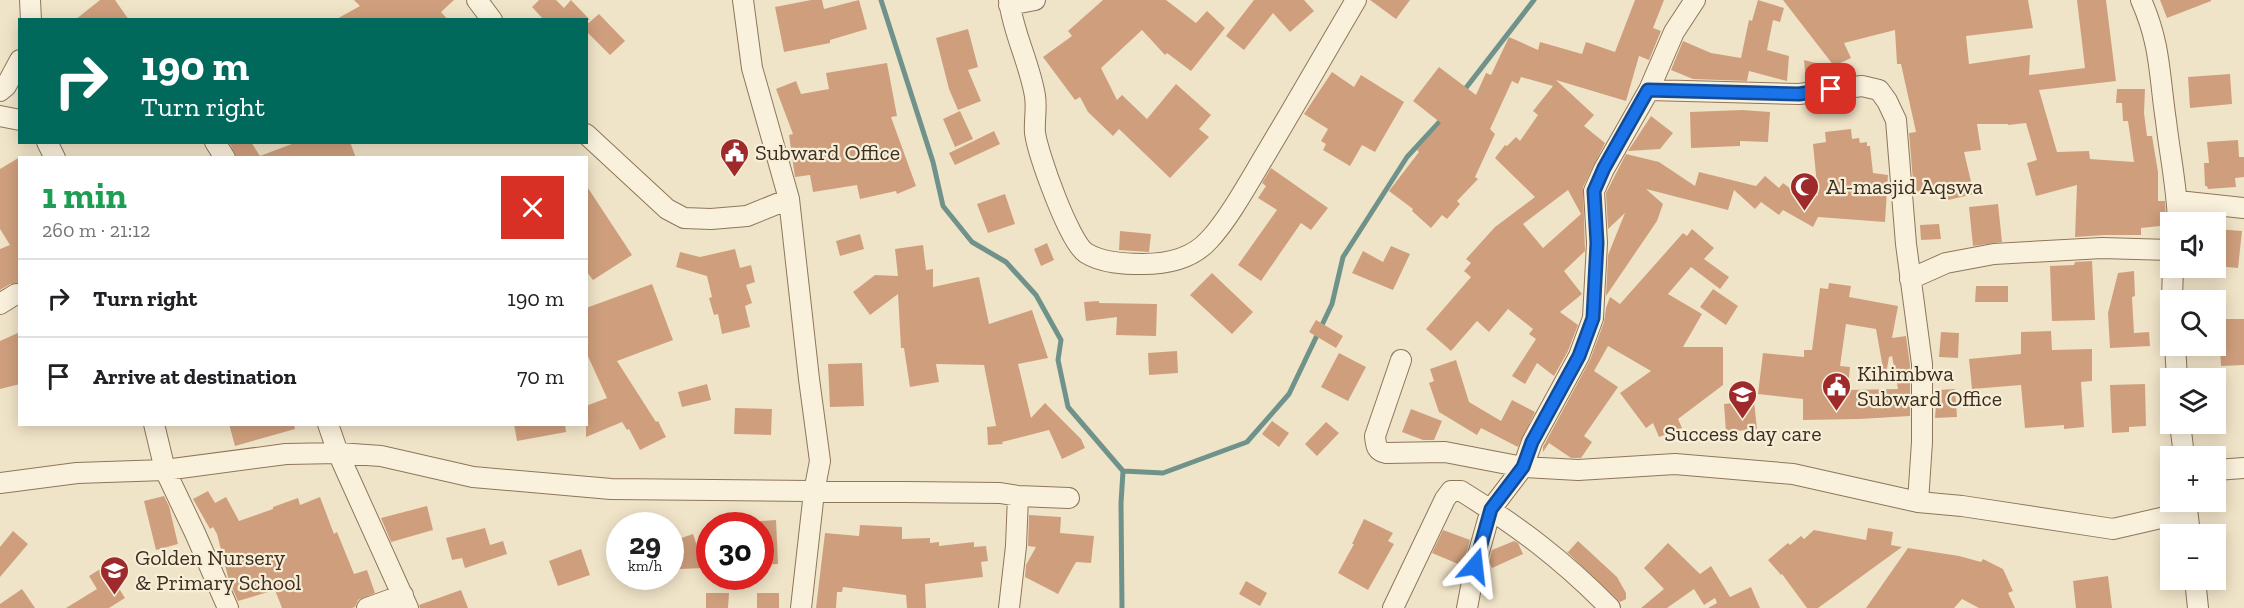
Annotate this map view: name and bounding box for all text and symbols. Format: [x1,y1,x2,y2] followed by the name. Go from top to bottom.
[141,40,249,91] text: 190 m
[42,42,120,120] icon: right
[1805,63,1856,114] pin
[1814,72,1847,105] icon: arrive
[141,91,265,123] text: Turn right
[718,136,750,178] public building icon: Subward Office
[755,139,900,166] place label: Subward Office
[1789,170,1821,212] mosque icon: Al-masjid Aqswa
[1826,173,1984,200] place label: Al-masjid Aqswa
[42,174,127,217] text: 1 min
[501,176,564,239] button: close
[2160,212,2226,590] map controls
[2160,212,2226,278] button: sound
[42,218,150,242] text: 260 m · 21:12
[42,282,75,315] icon: right
[93,285,197,312] text: Turn right
[507,285,564,312] text: 190 m
[2160,290,2226,356] button: search
[42,360,75,393] icon: arrive
[1857,360,2002,412] place label: Kihimbwa Subward Office
[93,363,296,390] text: Arrive at destination
[517,363,564,390] text: 70 m
[2160,368,2226,434] button: layers
[1820,370,1852,412] public building icon: Kihimbwa Subward Office
[1727,378,1759,420] school or university icon: Success day care
[1664,420,1822,447] place label: Success day care
[2160,446,2226,512] button: +
[696,512,774,590] speed limit sign: 30
[2160,524,2226,590] button: −
[629,526,661,562] text: 29
[1443,534,1507,598] position arrow
[135,544,301,596] place label: Golden Nursery & Primary School
[98,554,130,596] school or university icon: Golden Nursery & Primary School
[628,557,662,575] text: km/h

